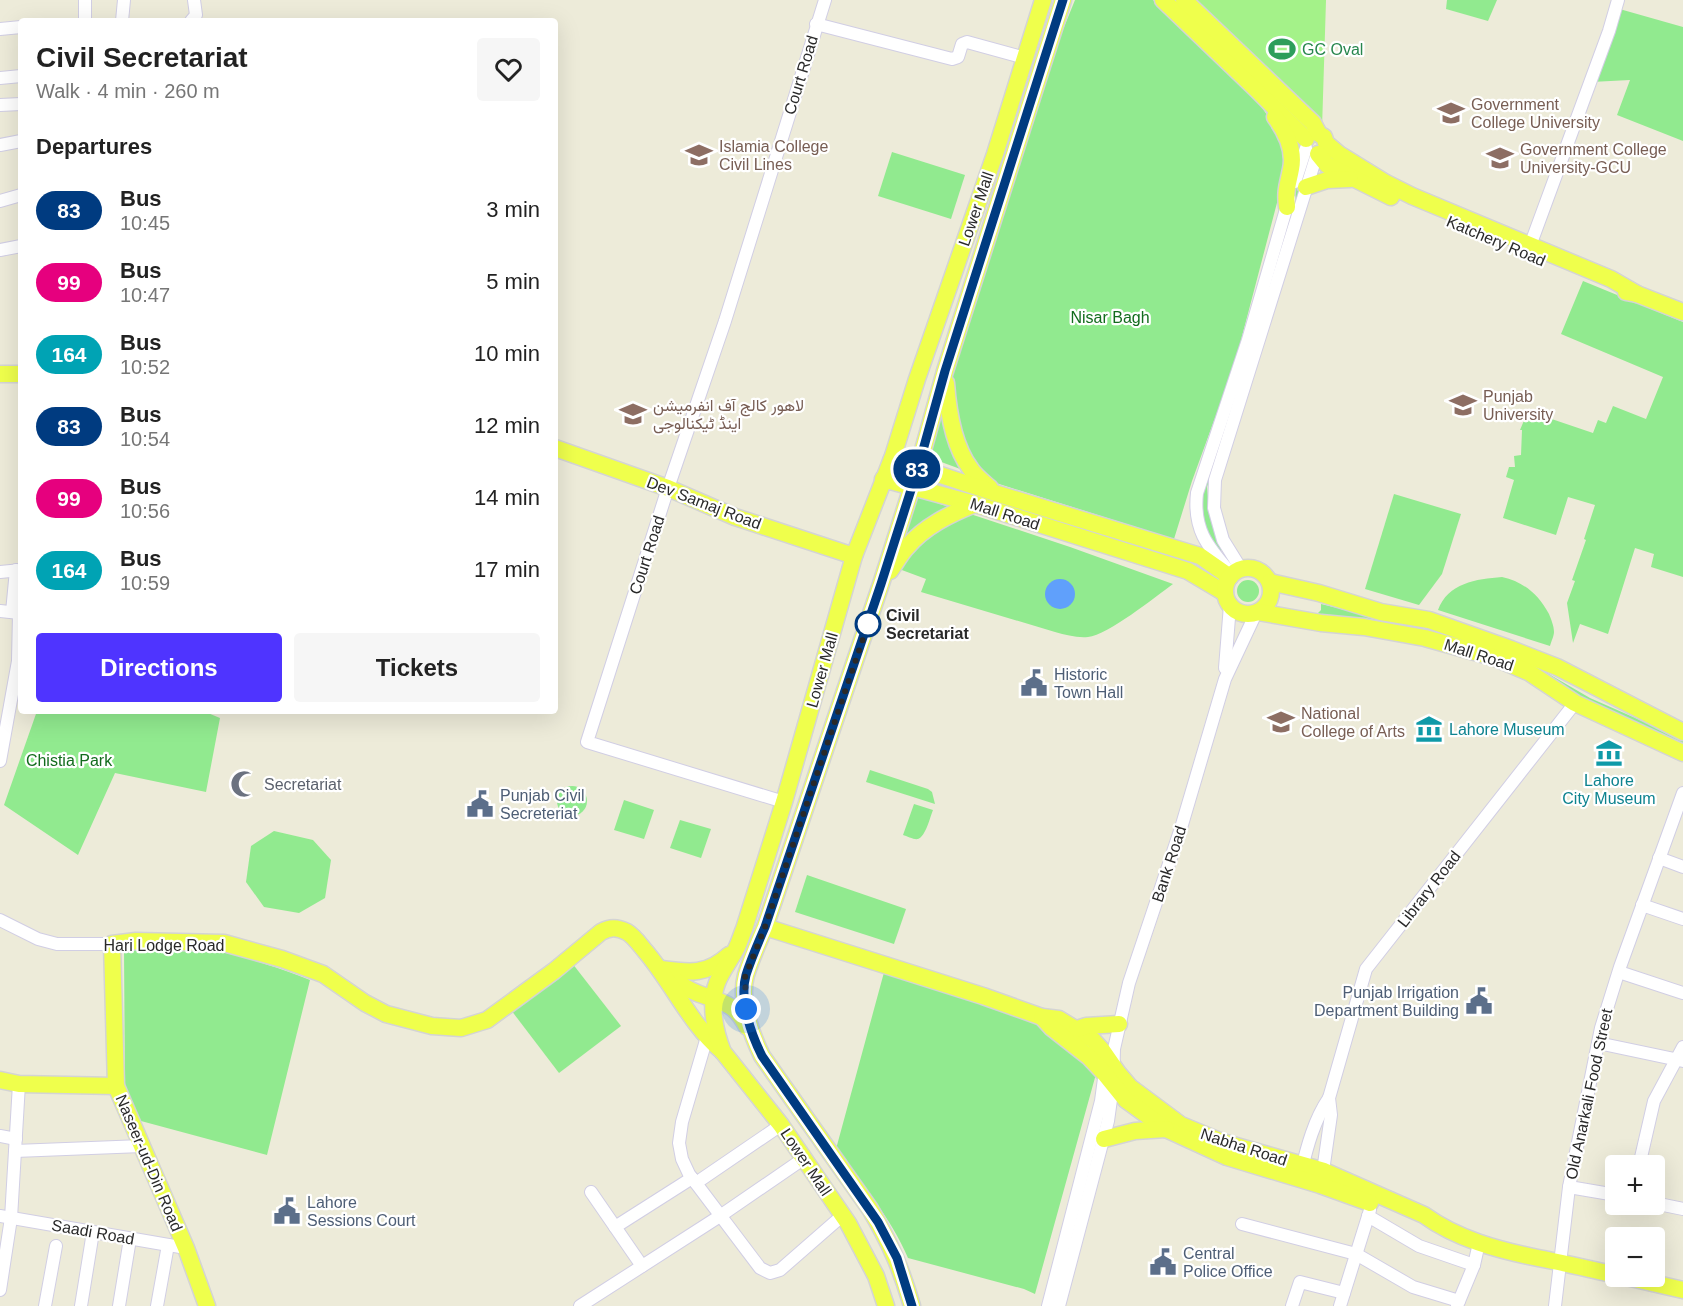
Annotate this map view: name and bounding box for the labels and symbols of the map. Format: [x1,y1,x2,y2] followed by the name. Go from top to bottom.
[781,33,821,117] street label: Court Road
[1267,34,1297,64] sports icon: GC Oval
[1302,41,1363,58] place label: GC Oval
[1471,96,1600,131] place label: Government College University
[1436,98,1466,128] school or university icon: Government College University
[719,138,828,173] place label: Islamia College Civil Lines
[684,140,714,170] school or university icon: Islamia College Civil Lines
[1520,141,1667,176] place label: Government College University-GCU
[1485,143,1515,173] school or university icon: Government College University-GCU
[955,170,997,248] street label: Lower Mall
[1444,212,1548,270] street label: Katchery Road
[1070,309,1150,326] park label: Nisar Bagh
[1483,388,1553,423] place label: Punjab University
[1448,390,1478,420] school or university icon: Punjab University
[653,397,804,434] place label: لاھور کالج آف انفرمیشن اینڈ ٹیکنالوجی
[618,399,648,429] school or university icon: لاھور کالج آف انفرمیشن اینڈ ٹیکنالوجی
[890,450,944,488] line badge: 83
[644,473,764,533] street label: Dev Samaj Road
[968,495,1042,533] street label: Mall Road
[626,513,668,597] street label: Court Road
[886,607,969,642] place label: Civil Secretariat
[855,611,881,637] marker: Civil Secretariat
[803,630,841,710] street label: Lower Mall
[1442,636,1516,674] street label: Mall Road
[1054,666,1123,701] place label: Historic Town Hall
[1019,668,1049,698] public building icon: Historic Town Hall
[1301,705,1405,740] place label: National College of Arts
[1266,707,1296,737] school or university icon: National College of Arts
[1414,714,1444,744] museum icon: Lahore Museum
[1449,721,1565,738] place label: Lahore Museum
[1594,738,1624,768] museum icon: Lahore City Museum
[26,752,113,769] park label: Chistia Park
[229,769,259,799] mosque icon: Secretariat
[1562,772,1656,807] place label: Lahore City Museum
[264,776,342,793] place label: Secretariat
[500,787,584,822] place label: Punjab Civil Secreteriat
[465,789,495,819] public building icon: Punjab Civil Secreteriat
[1149,824,1189,904] street label: Bank Road
[1394,848,1464,930] street label: Library Road
[104,937,224,954] street label: Hari Lodge Road
[1314,984,1459,1019] place label: Punjab Irrigation Department Building
[1464,986,1494,1016] public building icon: Punjab Irrigation Department Building
[731,994,761,1024] your location
[1563,1006,1616,1181] street label: Old Anarkali Food Street
[113,1092,185,1234] street label: Naseer-ud-Din Road
[777,1125,835,1199] street label: Lower Mall
[1199,1125,1289,1169] street label: Nabha Road
[307,1194,416,1229] place label: Lahore Sessions Court
[272,1196,302,1226] public building icon: Lahore Sessions Court
[50,1216,136,1248] street label: Saadi Road
[1183,1245,1273,1280] place label: Central Police Office
[1148,1247,1178,1277] public building icon: Central Police Office

